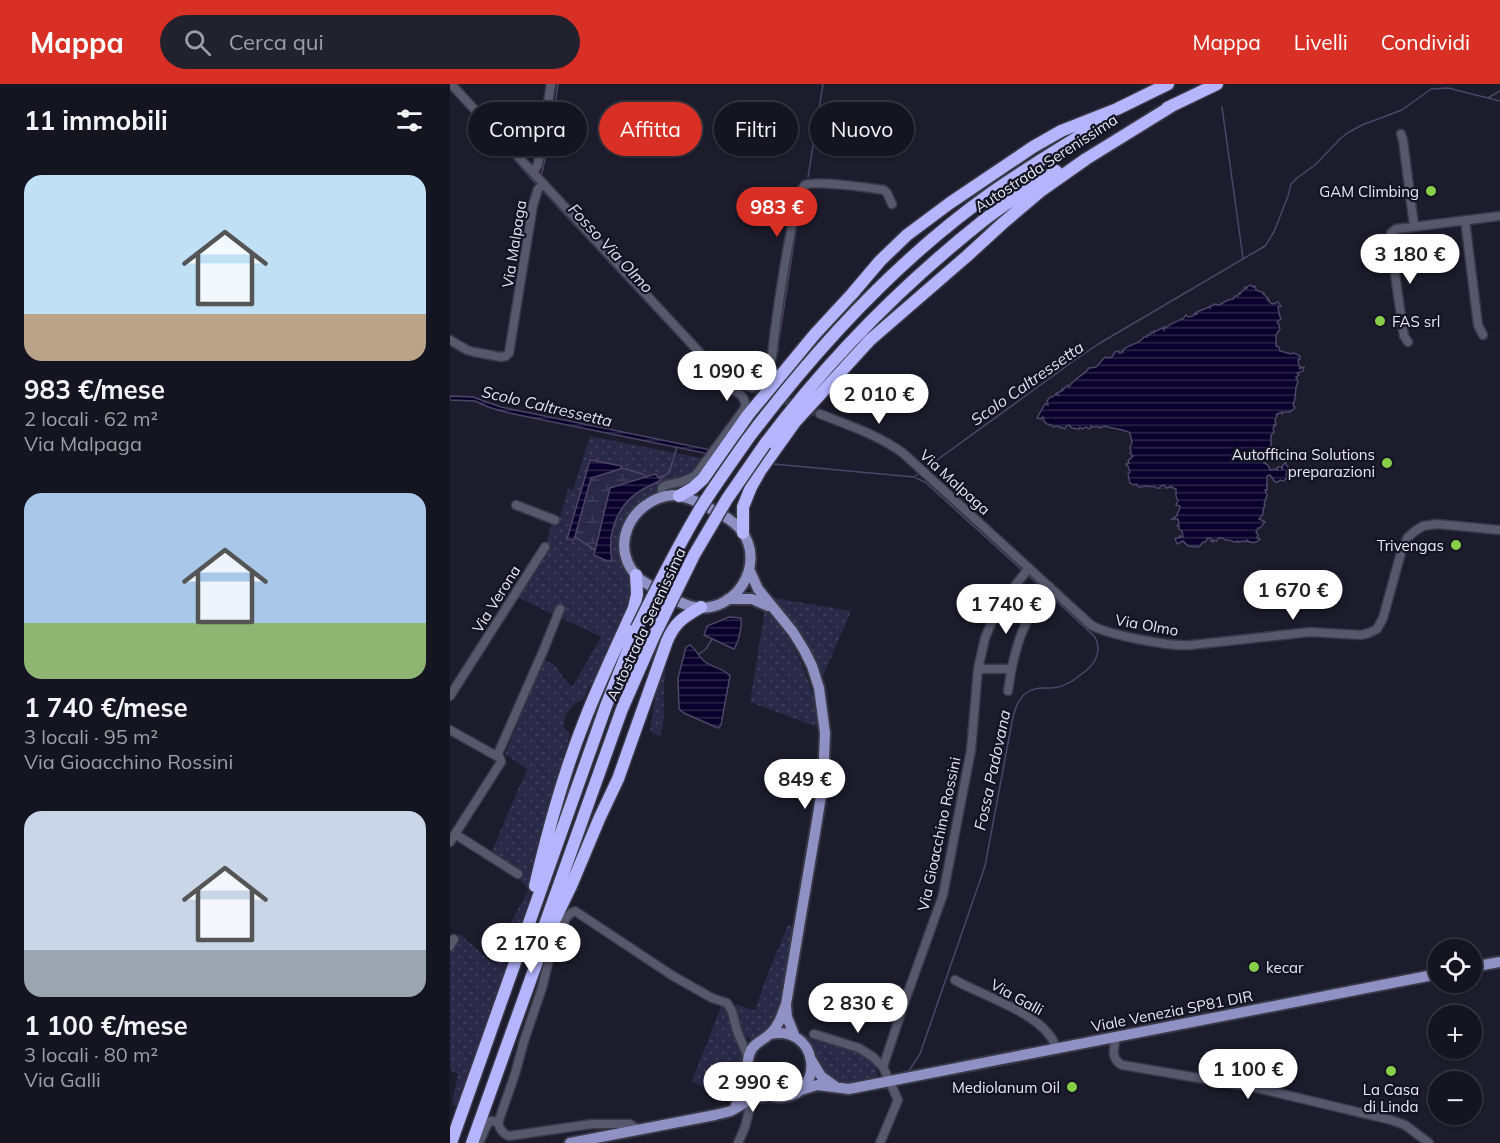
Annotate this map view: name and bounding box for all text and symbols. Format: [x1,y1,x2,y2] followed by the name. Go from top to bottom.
[160,15,580,69] search box
[30,25,124,60] text: Mappa
[181,26,214,59] icon: search
[229,28,324,56] text: Cerca qui
[1192,29,1261,55] text: Mappa
[1294,29,1348,55] text: Livelli
[1381,29,1470,55] text: Condividi
[468,102,587,156] chip: Compra
[599,102,702,156] chip: Affitta
[714,102,798,156] chip: Filtri
[810,102,914,156] chip: Nuovo
[24,104,168,137] text: 11 immobili
[393,104,426,137] icon: filters
[971,110,1121,216] street label: Autostrada Serenissima
[1319,182,1419,201] place label: GAM Climbing
[1424,184,1438,198] marker: GAM Climbing
[735,187,819,238] pin: 983 €
[750,194,804,219] text: 983 €
[498,199,530,289] street label: Via Malpaga
[564,199,658,297] water label: Fosso Via Olmo
[171,214,279,322] icon: home
[1355,234,1465,285] pin: 3 180 €
[1375,241,1445,266] text: 3 180 €
[1392,312,1440,331] place label: FAS srl
[1373,314,1387,328] marker: FAS srl
[967,336,1088,429] water label: Scolo Caltressetta
[672,351,782,402] pin: 1 090 €
[692,358,762,383] text: 1 090 €
[24,373,165,406] text: 983 €/mese
[824,374,934,425] pin: 2 010 €
[480,381,615,431] water label: Scolo Caltressetta
[844,381,914,406] text: 2 010 €
[24,406,158,431] text: 2 locali · 62 m²
[24,431,142,456] text: Via Malpaga
[916,445,994,519] street label: Via Malpaga
[1232,445,1375,481] place label: Autofficina Solutions preparazioni
[1380,456,1394,470] marker: Autofficina Solutions preparazioni
[171,532,279,640] icon: home
[1377,536,1444,555] place label: Trivengas
[1449,538,1463,552] marker: Trivengas
[602,545,690,703] street label: Autostrada Serenissima
[468,562,524,636] street label: Via Verona
[1238,570,1348,621] pin: 1 670 €
[1258,577,1328,602] text: 1 670 €
[951,584,1061,635] pin: 1 740 €
[971,591,1041,616] text: 1 740 €
[1114,610,1180,640] street label: Via Olmo
[24,691,188,724] text: 1 740 €/mese
[969,708,1015,832] water label: Fossa Padovana
[24,724,158,749] text: 3 locali · 95 m²
[24,749,233,774] text: Via Gioacchino Rossini
[913,755,965,913] street label: Via Gioacchino Rossini
[763,759,847,810] pin: 849 €
[778,766,832,791] text: 849 €
[171,850,279,958] icon: home
[476,923,586,974] pin: 2 170 €
[496,930,566,955] text: 2 170 €
[1428,939,1482,1125] map controls
[1428,939,1482,993] button: locate
[1266,958,1304,977] place label: kecar
[1247,960,1261,974] marker: kecar
[987,975,1047,1019] street label: Via Galli
[803,983,913,1034] pin: 2 830 €
[1090,986,1254,1036] street label: Viale Venezia SP81 DIR
[823,990,893,1015] text: 2 830 €
[1428,1005,1482,1059] button: +
[24,1009,188,1042] text: 1 100 €/mese
[24,1042,158,1067] text: 3 locali · 80 m²
[1193,1049,1303,1100] pin: 1 100 €
[1213,1056,1283,1081] text: 1 100 €
[698,1062,808,1113] pin: 2 990 €
[1384,1064,1398,1078] marker: La Casa di Linda
[24,1067,101,1092] text: Via Galli
[718,1069,788,1094] text: 2 990 €
[1428,1071,1482,1125] button: −
[952,1078,1060,1097] place label: Mediolanum Oil
[1065,1080,1079,1094] marker: Mediolanum Oil
[1363,1080,1419,1116] place label: La Casa di Linda

